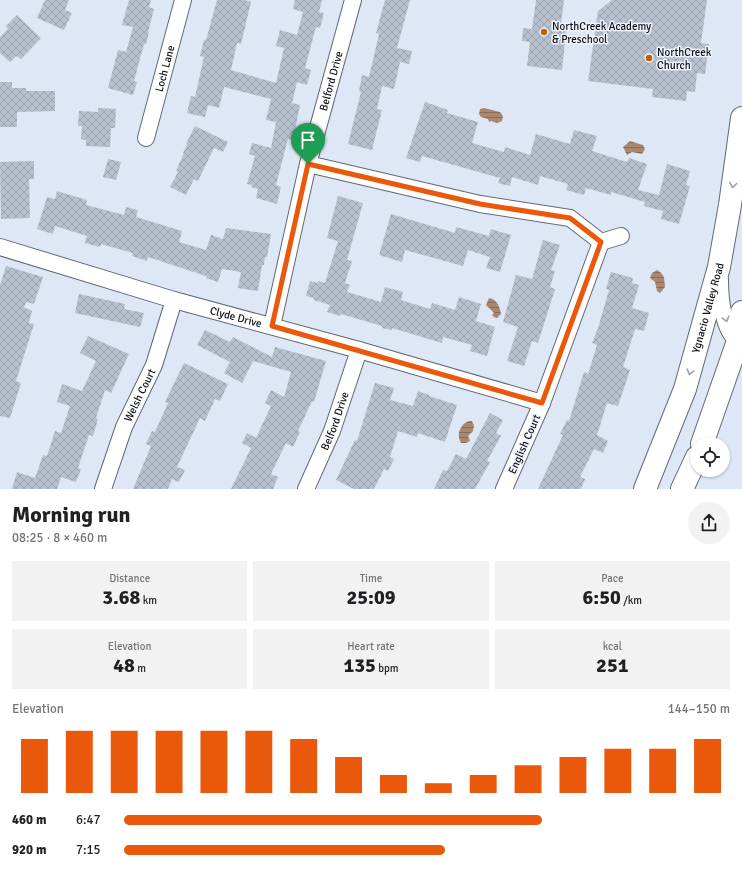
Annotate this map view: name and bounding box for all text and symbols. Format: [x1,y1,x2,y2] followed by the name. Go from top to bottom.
[552,20,652,46] place label: NorthCreek Academy & Preschool
[539,27,549,37] marker: NorthCreek Academy & Preschool
[153,44,178,93] street label: Loch Lane
[657,46,712,72] place label: NorthCreek Church
[317,50,346,113] street label: Belford Drive
[644,53,654,63] marker: NorthCreek Church
[291,123,325,164] pin
[297,129,319,151] icon: arrive
[729,182,738,188] one-way arrow
[689,262,727,354] street label: Ygnacio Valley Road
[208,304,263,330] street label: Clyde Drive
[721,315,730,322] one-way arrow
[122,366,158,424] street label: Welsh Court
[686,368,695,375] one-way arrow
[318,390,352,452] street label: Belford Drive
[506,412,543,476] street label: English Court
[690,437,730,477] map controls
[690,437,730,477] button: locate
[12,501,131,528] text: Morning run
[688,502,730,544] button: share
[12,530,107,546] text: 08:25 · 8 × 460 m
[109,572,150,585] text: Distance
[360,572,382,585] text: Time
[601,572,623,585] text: Pace
[102,585,140,610] text: 3.68
[346,585,396,610] text: 25:09
[582,585,621,610] text: 6:50
[140,594,157,607] text: km
[621,594,642,607] text: /km
[108,640,152,653] text: Elevation
[347,640,395,653] text: Heart rate
[603,640,622,653] text: kcal
[113,653,135,678] text: 48
[343,653,376,678] text: 135
[596,653,629,678] text: 251
[135,662,146,675] text: m
[376,662,399,675] text: bpm
[12,701,64,717] text: Elevation
[668,701,730,717] text: 144–150 m
[12,812,46,828] text: 460 m
[76,812,101,828] text: 6:47
[12,842,46,858] text: 920 m
[76,842,101,858] text: 7:15

